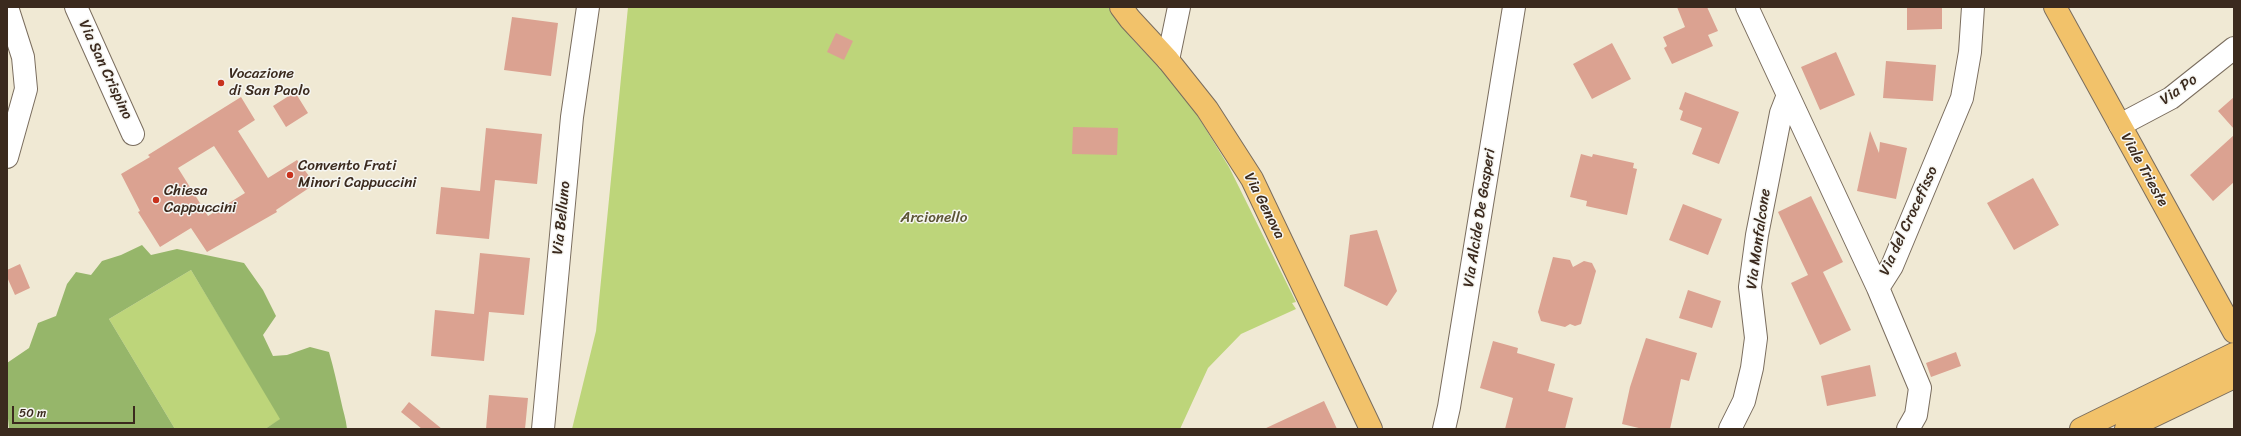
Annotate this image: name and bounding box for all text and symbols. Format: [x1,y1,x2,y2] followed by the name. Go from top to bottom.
[74,17,136,123] street label: Via San Crispino
[229,65,310,100] place label: Vocazione di San Paolo
[2157,71,2201,109] street label: Via Po
[216,78,226,88] marker: Vocazione di San Paolo
[2116,130,2172,210] street label: Viale Trieste
[1460,147,1500,289] street label: Via Alcide De Gasperi
[298,157,416,192] place label: Convento Frati Minori Cappuccini
[1876,164,1942,278] street label: Via del Crocefisso
[285,170,295,180] marker: Convento Frati Minori Cappuccini
[1240,170,1288,242] street label: Via Genova
[549,180,575,256] street label: Via Belluno
[164,182,236,217] place label: Chiesa Cappuccini
[1743,188,1775,290] street label: Via Monfalcone
[151,195,161,205] marker: Chiesa Cappuccini
[901,209,967,227] park label: Arcionello
[14,398,137,424] scale bar
[19,402,46,424] text: 50 m

